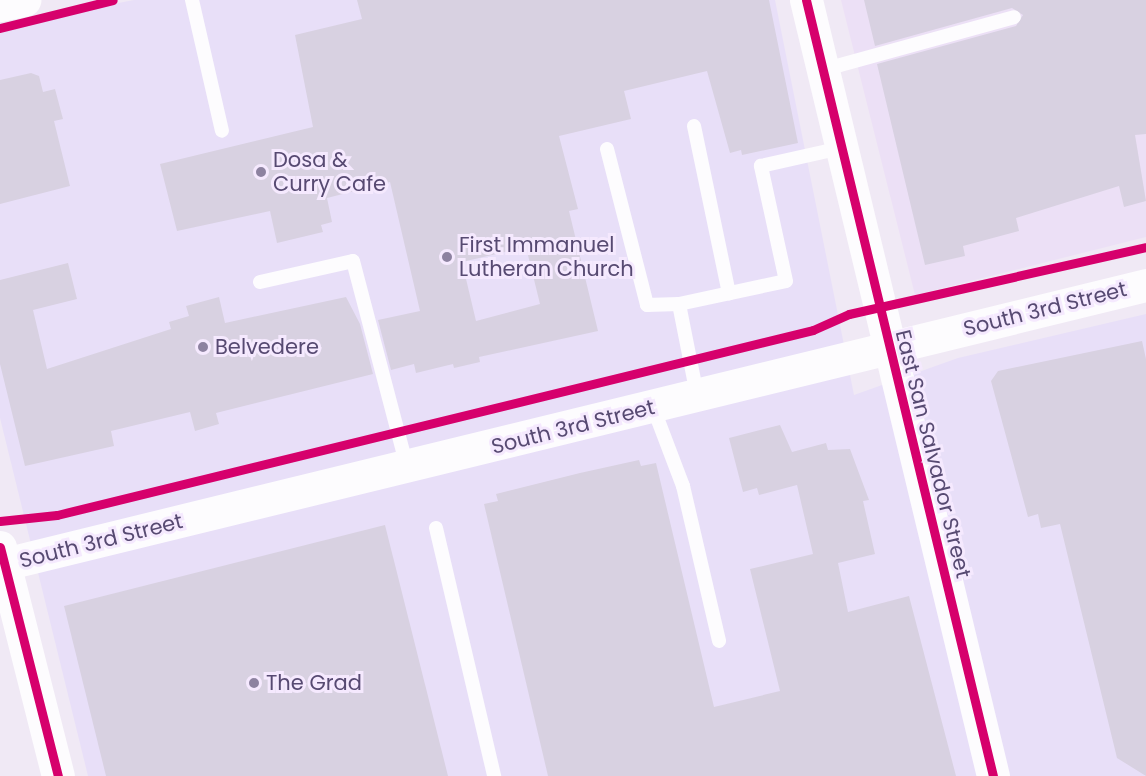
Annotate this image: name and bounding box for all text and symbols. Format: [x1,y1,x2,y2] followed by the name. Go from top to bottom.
[273,147,386,197] place label: Dosa & Curry Cafe
[254,165,268,179] marker: Dosa & Curry Cafe
[459,232,634,282] place label: First Immanuel Lutheran Church
[440,250,454,264] marker: First Immanuel Lutheran Church
[961,277,1129,341] street label: South 3rd Street
[890,327,976,581] street label: East San Salvador Street
[215,334,319,360] place label: Belvedere
[196,340,210,354] marker: Belvedere
[489,395,657,459] street label: South 3rd Street
[17,509,185,573] street label: South 3rd Street
[266,670,362,696] place label: The Grad
[247,676,261,690] marker: The Grad

